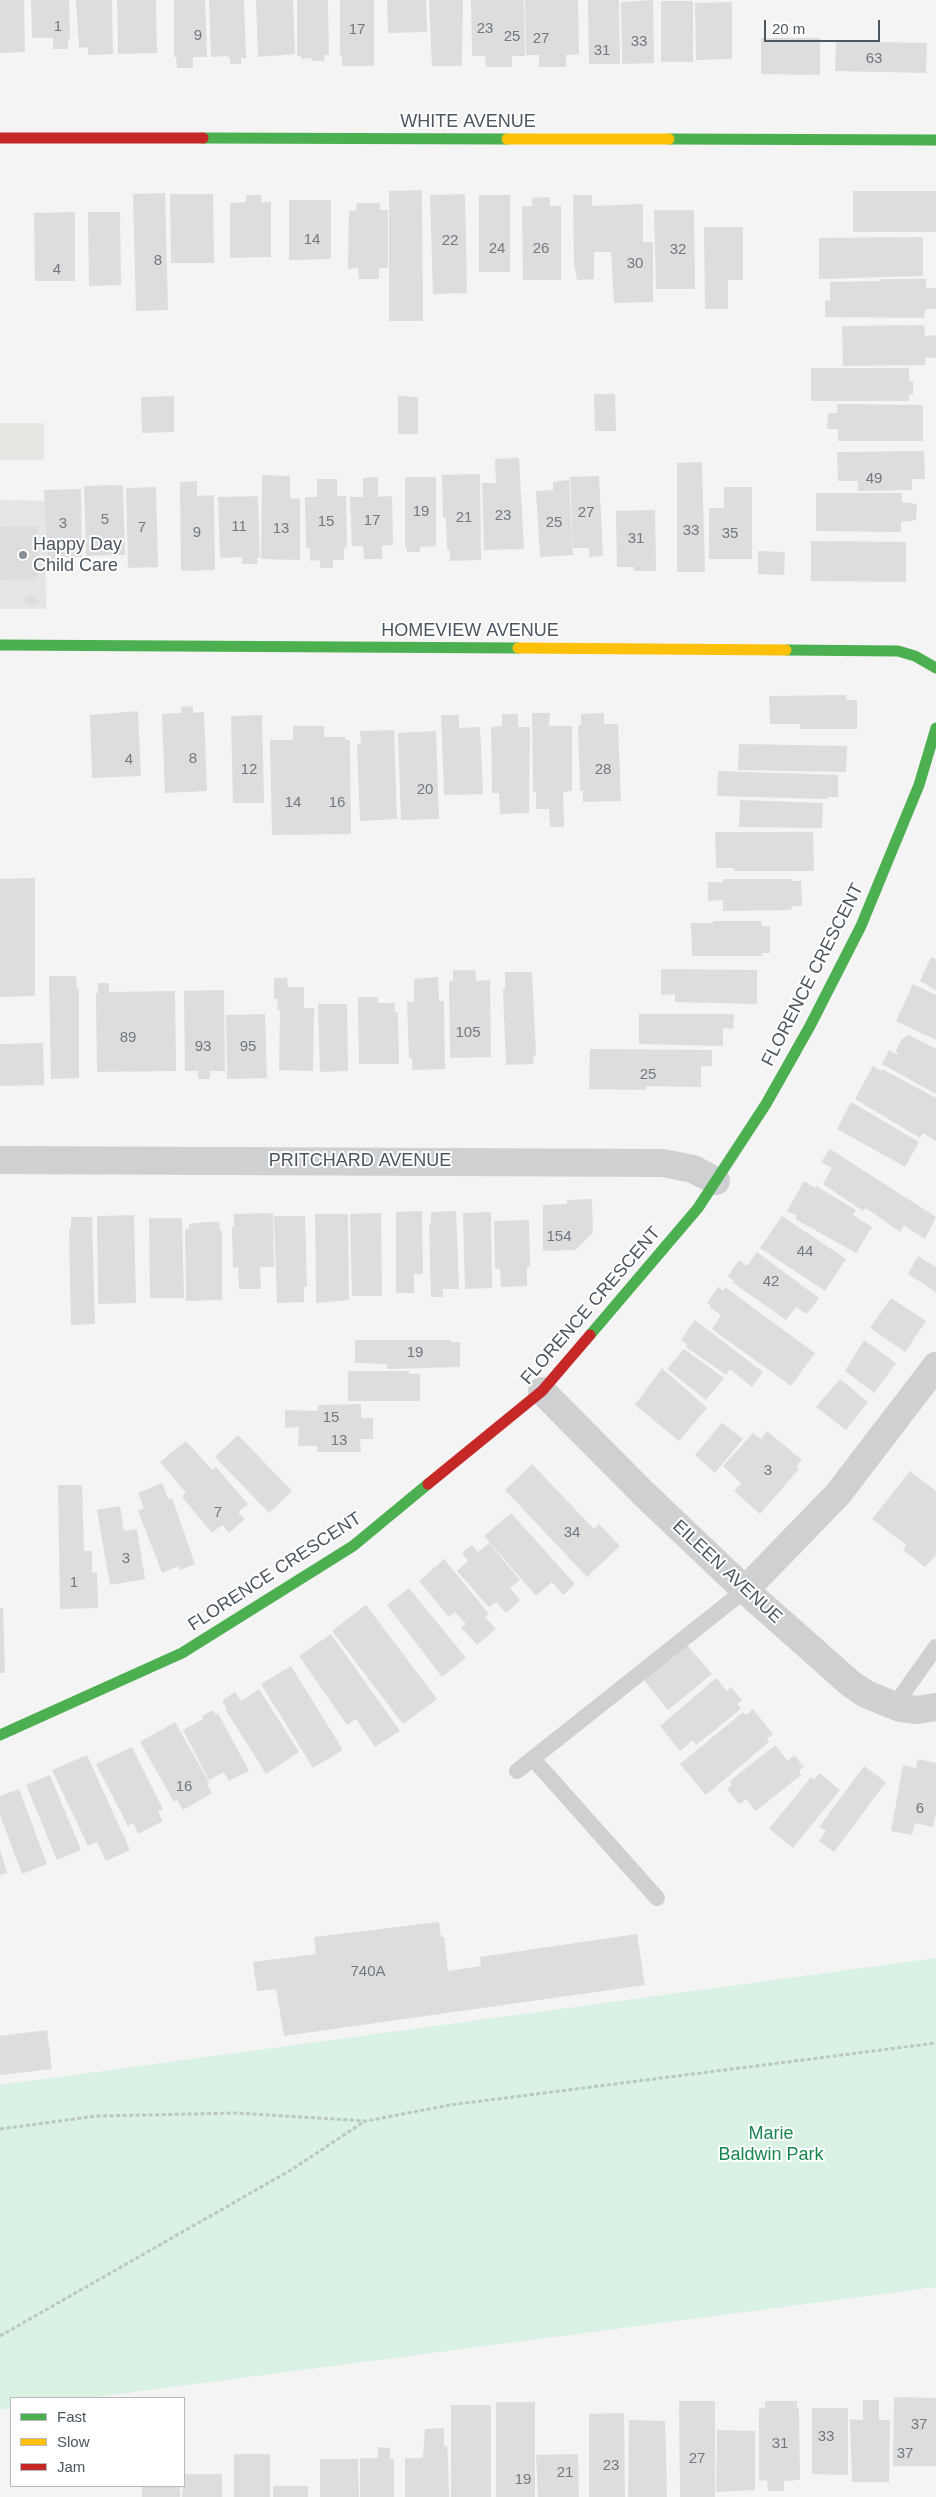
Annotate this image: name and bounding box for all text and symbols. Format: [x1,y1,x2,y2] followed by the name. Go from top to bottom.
[766,10,882,42] scale bar
[54,18,62,36] house number: 1
[477,20,493,38] house number: 23
[772,20,805,37] text: 20 m
[349,21,365,39] house number: 17
[194,27,202,45] house number: 9
[504,28,520,46] house number: 25
[533,30,549,48] house number: 27
[631,33,647,51] house number: 33
[594,42,610,60] house number: 31
[866,50,882,68] house number: 63
[400,111,536,133] street label: WHITE AVENUE
[304,231,320,249] house number: 14
[442,232,458,250] house number: 22
[489,240,505,258] house number: 24
[533,240,549,258] house number: 26
[670,241,686,259] house number: 32
[154,252,162,270] house number: 8
[627,255,643,273] house number: 30
[53,261,61,279] house number: 4
[866,470,882,488] house number: 49
[413,503,429,521] house number: 19
[578,504,594,522] house number: 27
[495,507,511,525] house number: 23
[456,509,472,527] house number: 21
[101,511,109,529] house number: 5
[364,512,380,530] house number: 17
[318,513,334,531] house number: 15
[546,514,562,532] house number: 25
[59,515,67,533] house number: 3
[231,518,247,536] house number: 11
[138,519,146,537] house number: 7
[273,520,289,538] house number: 13
[683,522,699,540] house number: 33
[193,524,201,542] house number: 9
[722,525,738,543] house number: 35
[628,530,644,548] house number: 31
[33,534,122,576] place label: Happy Day Child Care
[17,549,29,561] marker: Happy Day Child Care
[381,620,559,642] street label: HOMEVIEW AVENUE
[189,750,197,768] house number: 8
[125,751,133,769] house number: 4
[241,761,257,779] house number: 12
[595,761,611,779] house number: 28
[417,781,433,799] house number: 20
[285,794,301,812] house number: 14
[329,794,345,812] house number: 16
[758,880,868,1070] street label: FLORENCE CRESCENT
[455,1024,481,1042] house number: 105
[120,1029,136,1047] house number: 89
[195,1038,211,1056] house number: 93
[240,1038,256,1056] house number: 95
[640,1066,656,1084] house number: 25
[269,1150,451,1172] street label: PRITCHARD AVENUE
[517,1223,665,1389] street label: FLORENCE CRESCENT
[546,1228,572,1246] house number: 154
[797,1243,813,1261] house number: 44
[763,1273,779,1291] house number: 42
[407,1344,423,1362] house number: 19
[323,1409,339,1427] house number: 15
[331,1432,347,1450] house number: 13
[764,1462,772,1480] house number: 3
[214,1504,222,1522] house number: 7
[184,1508,366,1636] street label: FLORENCE CRESCENT
[668,1516,786,1628] street label: EILEEN AVENUE
[564,1524,580,1542] house number: 34
[122,1550,130,1568] house number: 3
[70,1574,78,1592] house number: 1
[176,1778,192,1796] house number: 16
[916,1800,924,1818] house number: 6
[350,1963,386,1981] house number: 740A
[718,2123,824,2166] park label: Marie Baldwin Park
[10,2397,185,2487] legend
[57,2408,86,2425] text: Fast
[911,2416,927,2434] house number: 37
[818,2428,834,2446] house number: 33
[57,2433,90,2450] text: Slow
[772,2435,788,2453] house number: 31
[897,2445,913,2463] house number: 37
[689,2450,705,2468] house number: 27
[603,2457,619,2475] house number: 23
[57,2458,85,2475] text: Jam
[557,2464,573,2482] house number: 21
[515,2471,531,2489] house number: 19

